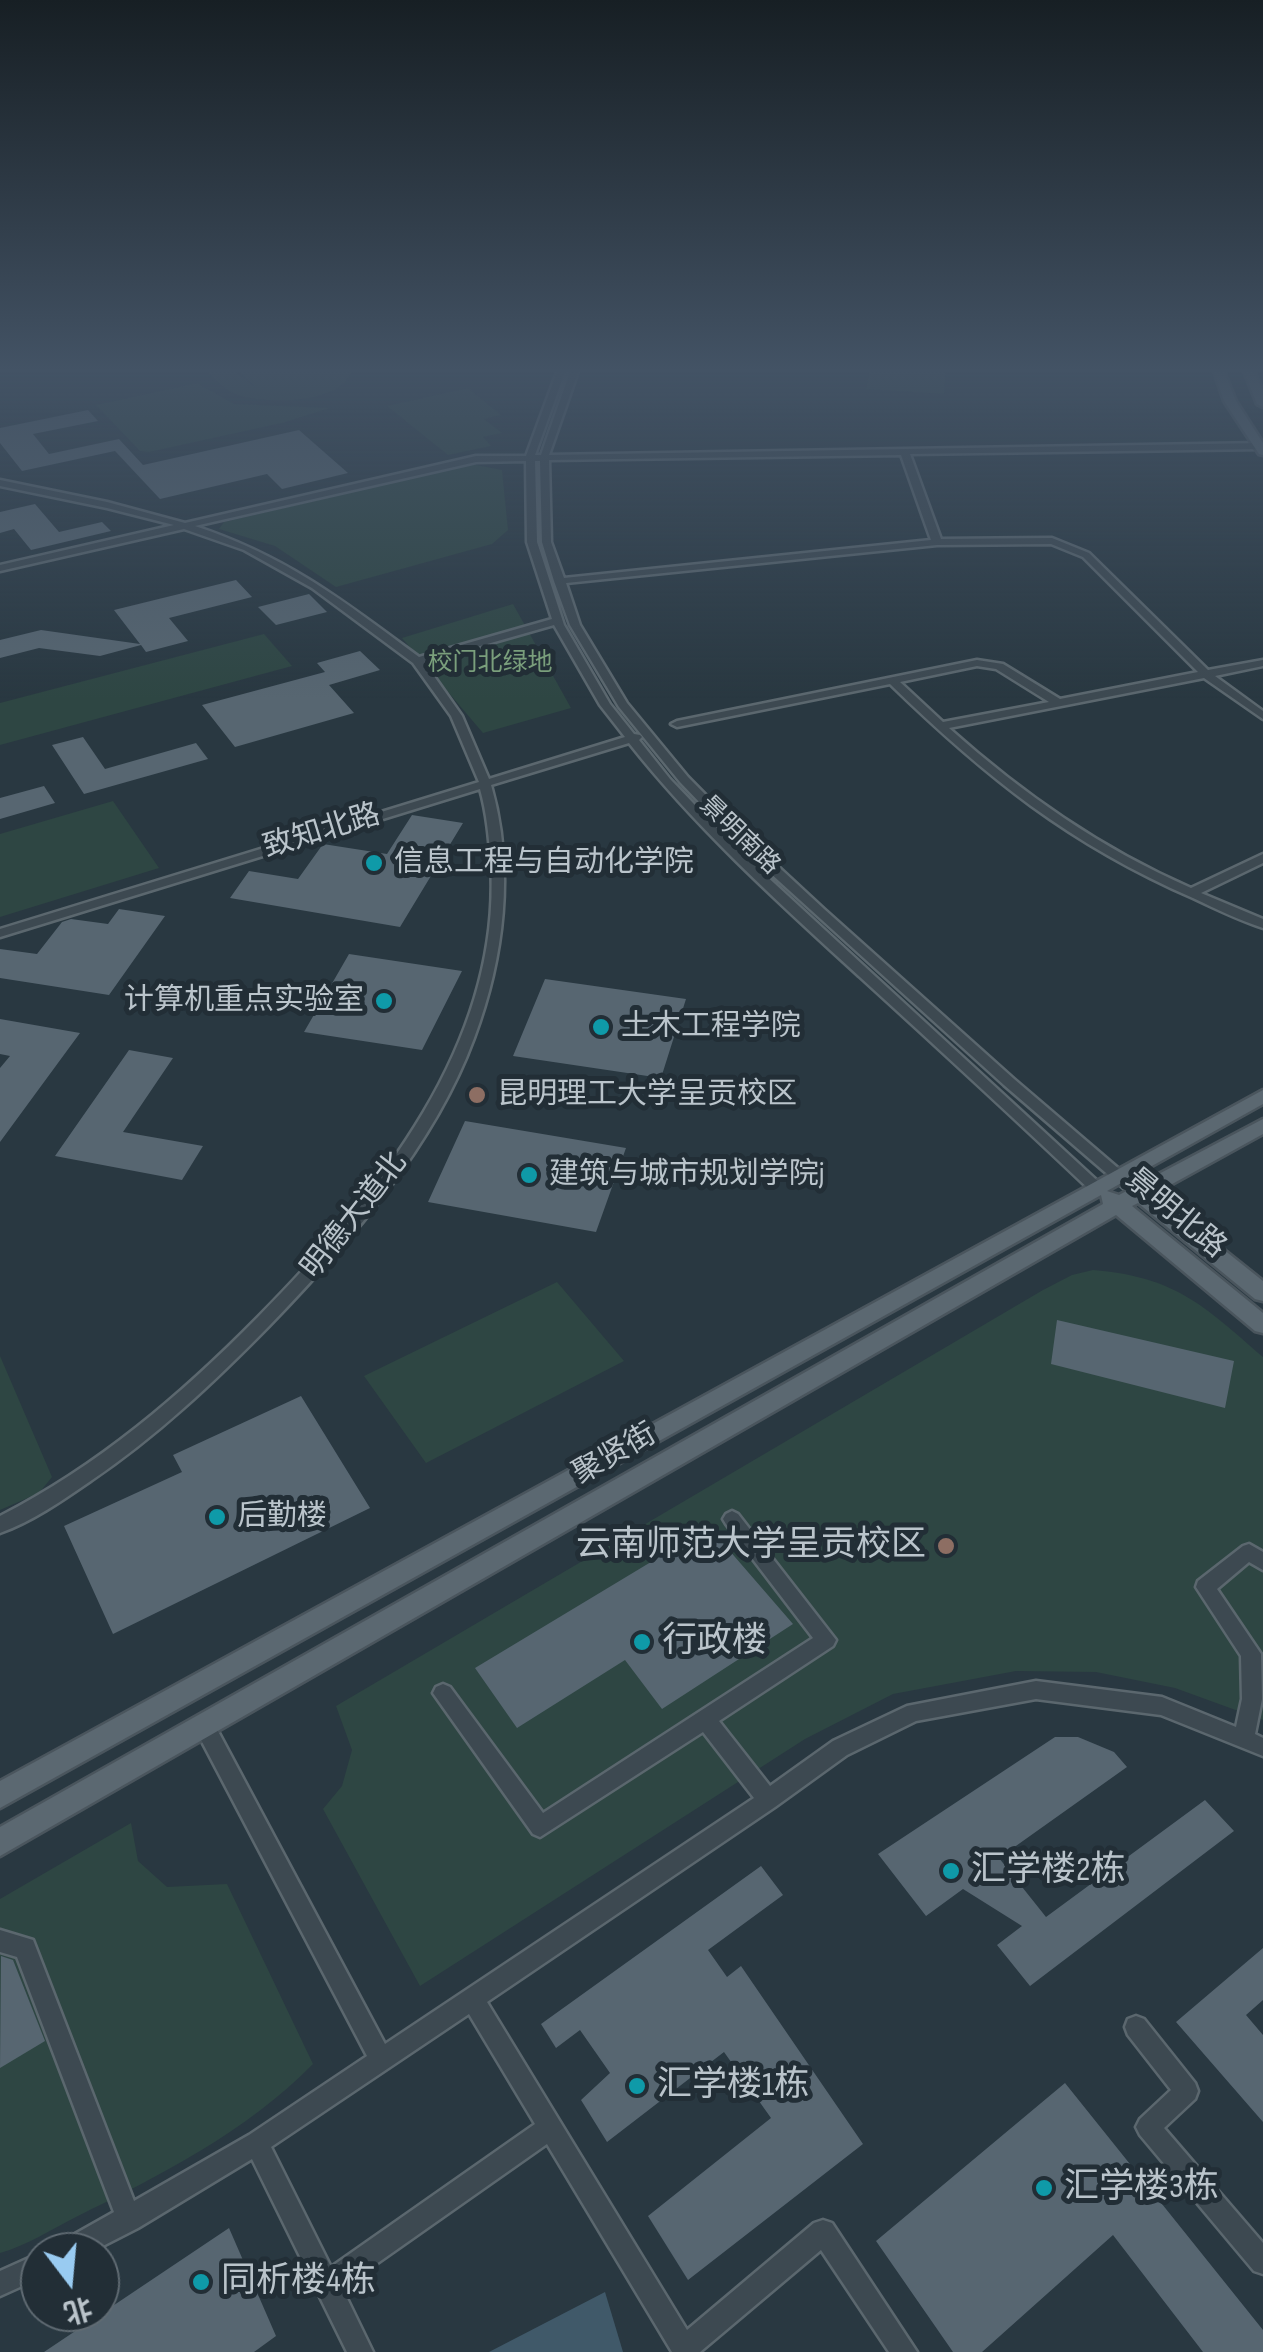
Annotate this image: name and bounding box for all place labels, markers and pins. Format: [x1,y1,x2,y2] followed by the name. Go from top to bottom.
[394,845,694,881] place label: 信息工程与自动化学院
[363,852,385,874] marker: 信息工程与自动化学院
[124,983,364,1019] place label: 计算机重点实验室
[373,990,395,1012] marker: 计算机重点实验室
[621,1009,801,1045] place label: 土木工程学院
[590,1016,612,1038] marker: 土木工程学院
[497,1077,797,1113] place label: 昆明理工大学呈贡校区
[466,1084,488,1106] marker: 昆明理工大学呈贡校区
[549,1157,824,1193] place label: 建筑与城市规划学院j
[518,1164,540,1186] marker: 建筑与城市规划学院j
[237,1499,327,1535] place label: 后勤楼
[206,1506,228,1528] marker: 后勤楼
[576,1525,926,1567] place label: 云南师范大学呈贡校区
[935,1535,957,1557] marker: 云南师范大学呈贡校区
[662,1621,767,1663] place label: 行政楼
[631,1631,653,1653] marker: 行政楼
[971,1850,1125,1892] place label: 汇学楼2栋
[940,1860,962,1882] marker: 汇学楼2栋
[657,2065,809,2107] place label: 汇学楼1栋
[626,2075,648,2097] marker: 汇学楼1栋
[1064,2167,1219,2209] place label: 汇学楼3栋
[1033,2177,1055,2199] marker: 汇学楼3栋
[221,2261,376,2303] place label: 同析楼4栋
[190,2271,212,2293] marker: 同析楼4栋

